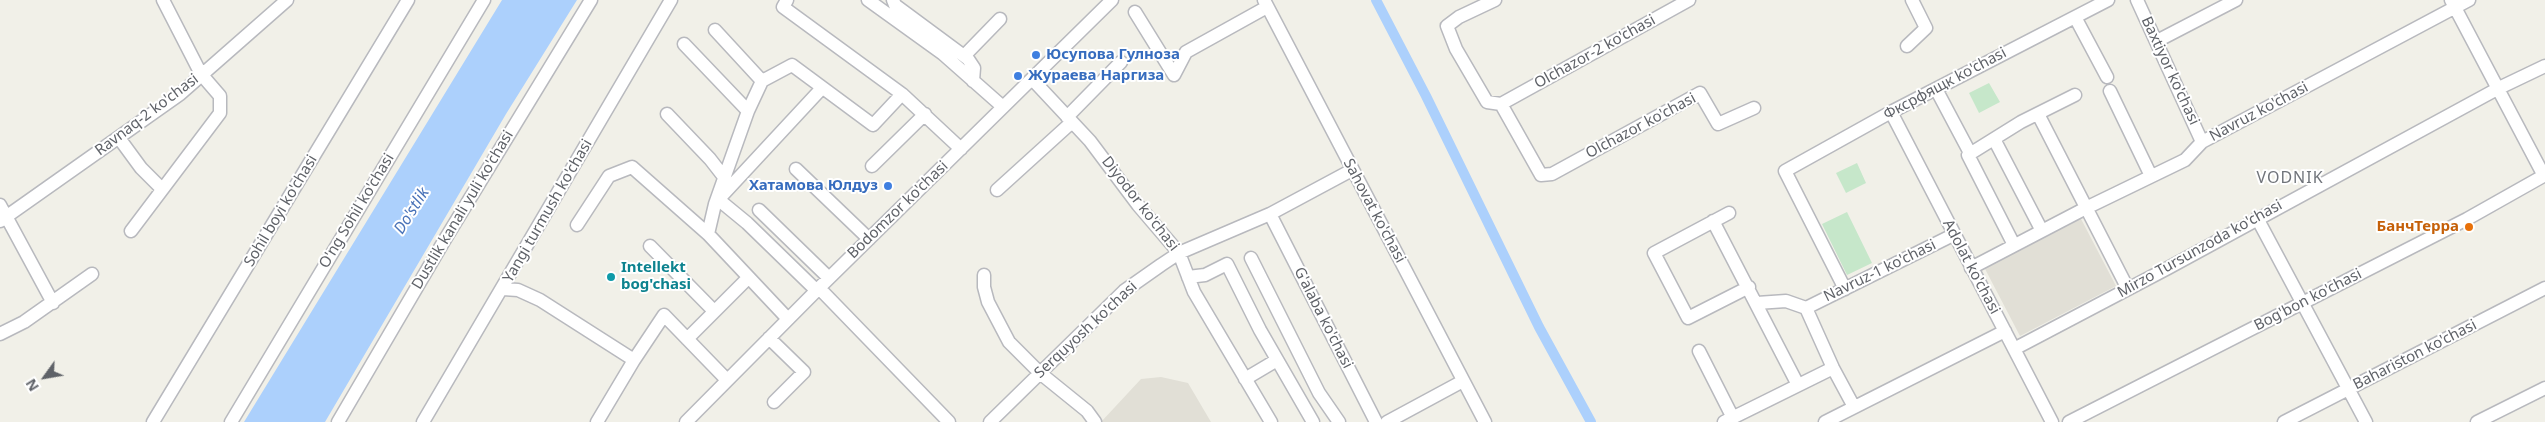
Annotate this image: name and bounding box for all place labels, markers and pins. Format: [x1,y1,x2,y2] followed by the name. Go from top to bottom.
[1046,46,1180,64] place label: Юсупова Гулноза
[1030,49,1042,61] marker: Юсупова Гулноза
[1028,67,1164,85] place label: Жураева Наргиза
[1012,70,1024,82] marker: Жураева Наргиза
[749,177,878,195] place label: Хатамова Юлдуз
[882,180,894,192] marker: Хатамова Юлдуз
[2377,218,2459,236] place label: БанчТерра
[2463,221,2475,233] marker: БанчТерра
[621,259,691,294] place label: Intellekt bog'chasi
[605,271,617,283] marker: Intellekt bog'chasi

